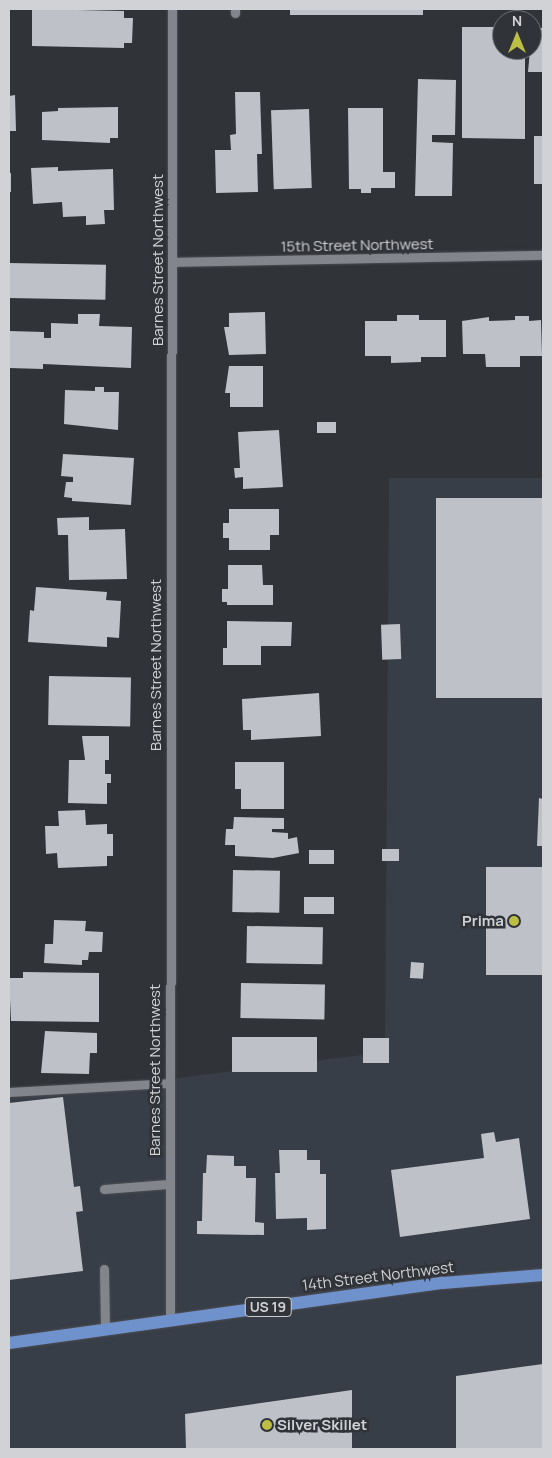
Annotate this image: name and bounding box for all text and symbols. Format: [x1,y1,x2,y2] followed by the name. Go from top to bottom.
[492,10,542,60] north arrow
[512,11,522,30] text: N
[149,174,167,346] street label: Barnes Street Northwest
[280,235,434,255] street label: 15th Street Northwest
[147,579,165,751] street label: Barnes Street Northwest
[462,912,504,930] place label: Prima
[508,915,520,927] marker: Prima
[146,984,164,1156] street label: Barnes Street Northwest
[301,1258,455,1294] street label: 14th Street Northwest
[244,1295,292,1318] road number: US 19
[277,1416,367,1434] place label: Silver Skillet
[261,1419,273,1431] marker: Silver Skillet

